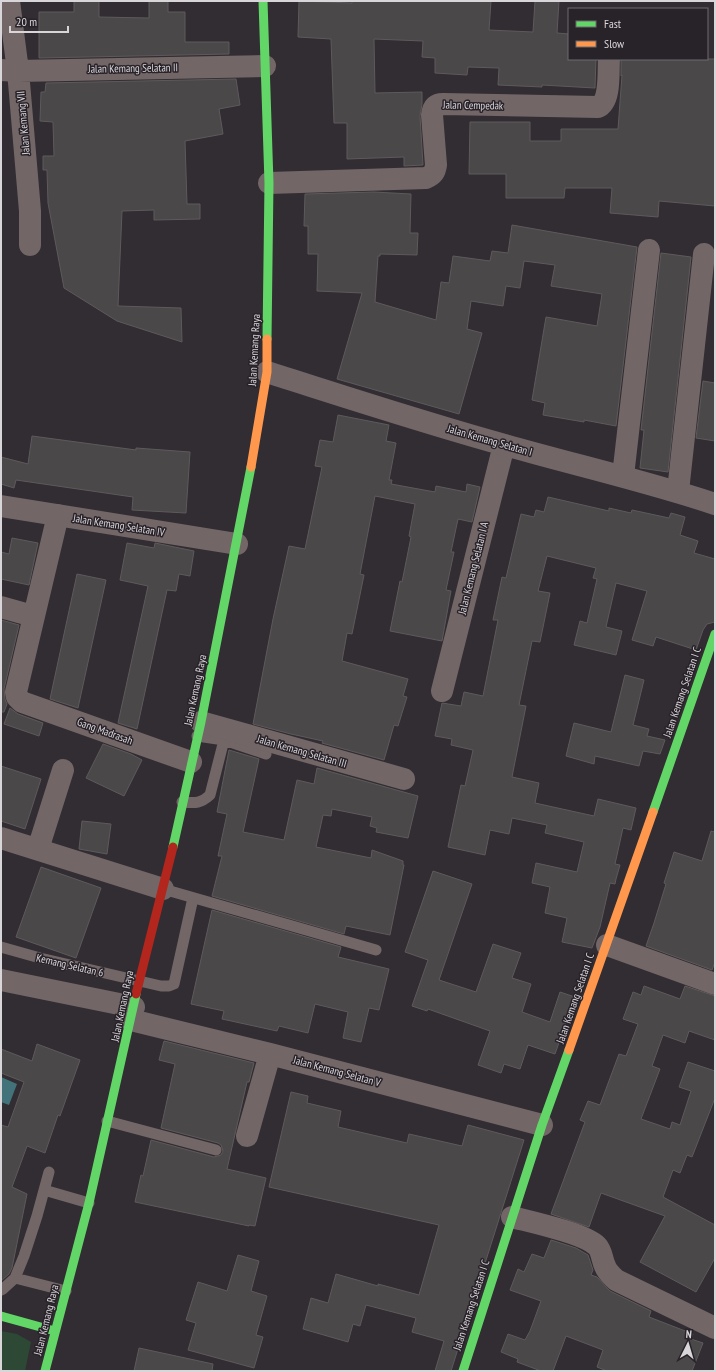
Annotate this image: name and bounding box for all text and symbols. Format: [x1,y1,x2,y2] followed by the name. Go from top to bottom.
[10,8,68,34] scale bar
[568,8,708,60] legend
[16,14,37,29] text: 20 m
[604,16,622,31] text: Fast
[604,36,625,51] text: Slow
[87,60,178,76] street label: Jalan Kemang Selatan II
[13,90,33,157] street label: Jalan Kemang VII
[442,97,504,113] street label: Jalan Cempedak
[245,313,263,388] street label: Jalan Kemang Raya
[445,421,534,459] street label: Jalan Kemang Selatan I
[71,511,167,539] street label: Jalan Kemang Selatan IV
[454,520,491,617] street label: Jalan Kemang Selatan I A
[660,645,704,740] street label: Jalan Kemang Selatan I C
[180,653,209,728] street label: Jalan Kemang Raya
[75,714,135,748] street label: Gang Madrasah
[255,731,348,771] street label: Jalan Kemang Selatan III
[35,950,105,980] street label: Kemang Selatan 6
[553,951,597,1046] street label: Jalan Kemang Selatan I C
[107,969,136,1044] street label: Jalan Kemang Raya
[291,1052,383,1090] street label: Jalan Kemang Selatan V
[449,1258,492,1353] street label: Jalan Kemang Selatan I C
[30,1283,62,1358] street label: Jalan Kemang Raya
[668,1324,708,1364] north arrow
[685,1327,692,1341] text: N

